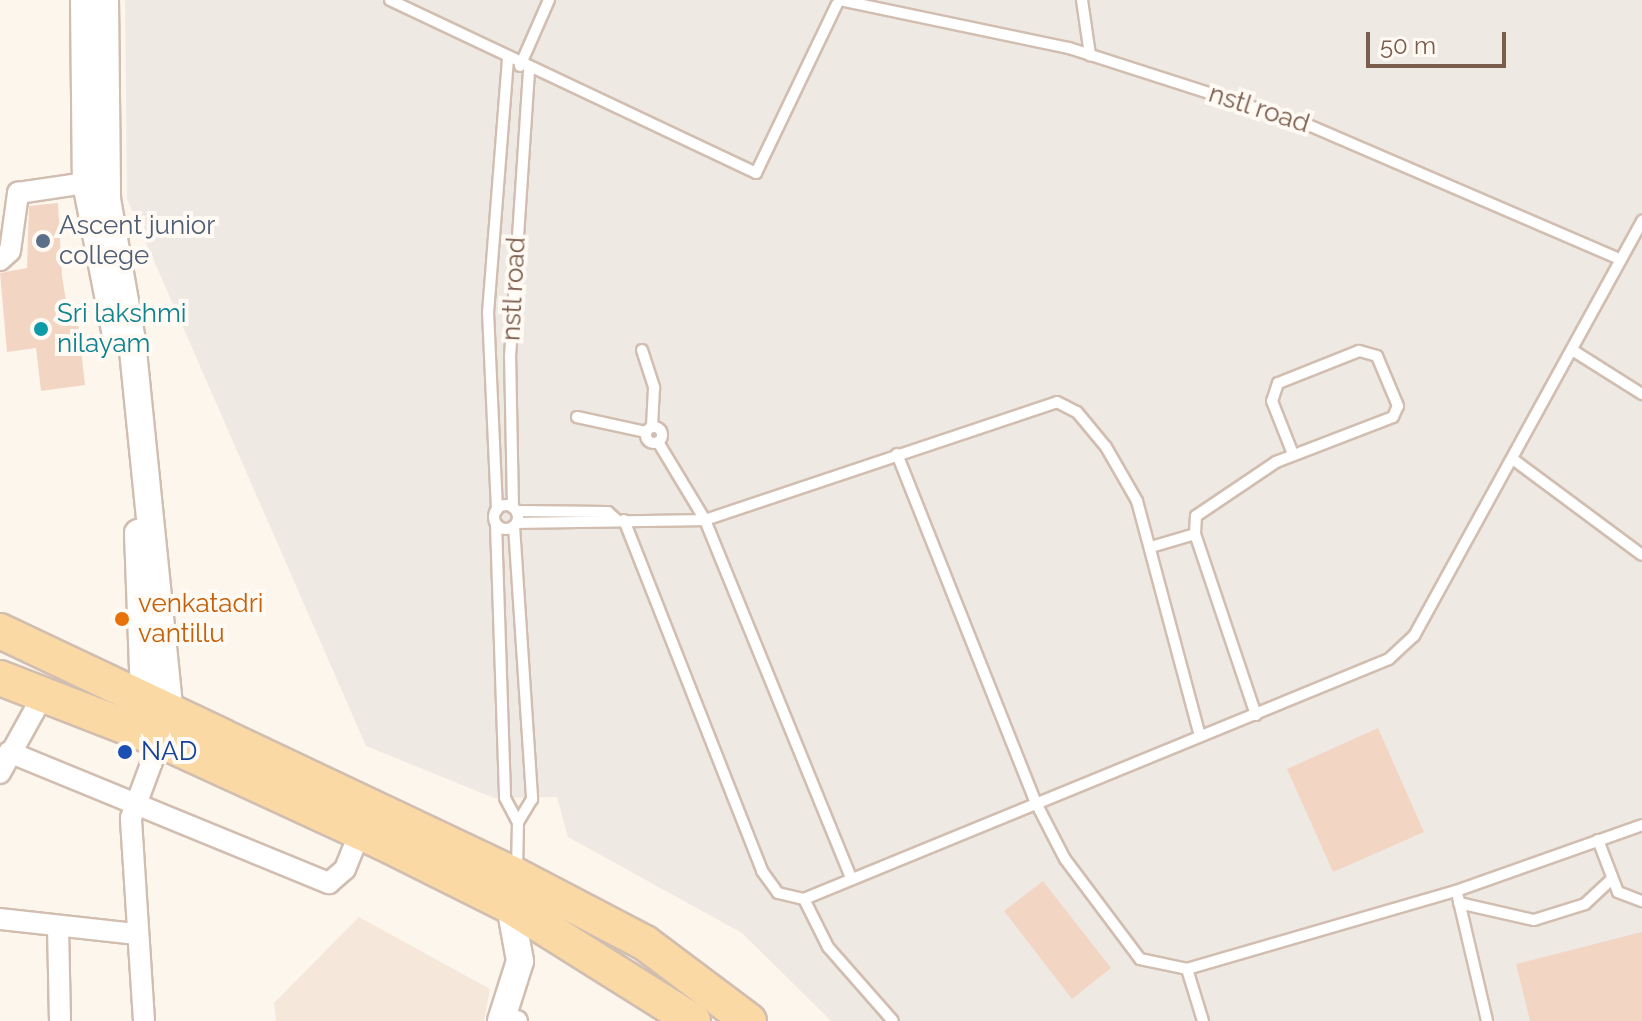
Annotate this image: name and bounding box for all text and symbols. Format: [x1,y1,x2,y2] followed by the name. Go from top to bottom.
[1370,16,1510,66] scale bar
[1380,31,1436,60] text: 50 m
[1204,78,1314,140] street label: nstl road
[59,210,215,272] place label: Ascent junior college
[34,232,52,250] marker: Ascent junior college
[496,236,532,342] street label: nstl road
[57,298,187,360] place label: Sri lakshmi nilayam
[32,320,50,338] marker: Sri lakshmi nilayam
[138,588,263,650] place label: venkatadri vantillu
[113,610,131,628] marker: venkatadri vantillu
[141,736,197,768] place label: NAD
[116,743,134,761] marker: NAD

